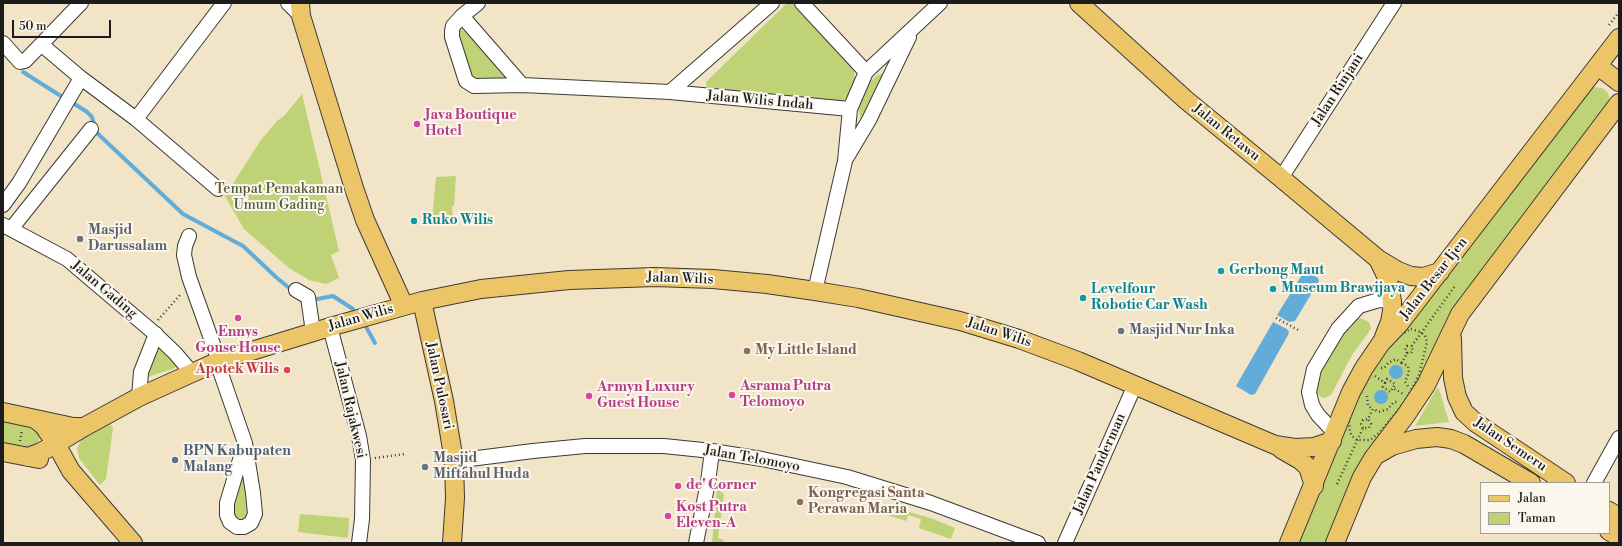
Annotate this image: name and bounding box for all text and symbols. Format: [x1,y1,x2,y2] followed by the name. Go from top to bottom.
[14,12,113,38] scale bar
[19,19,47,34] text: 50 m
[1308,51,1368,129] street label: Jalan Rinjani
[706,88,814,114] street label: Jalan Wilis Indah
[1189,101,1263,165] street label: Jalan Retawu
[425,108,517,140] place label: Java Boutique Hotel
[412,119,422,129] marker: Java Boutique Hotel
[215,182,343,214] park label: Tempat Pemakaman Umum Gading
[422,213,493,229] place label: Ruko Wilis
[409,216,419,226] marker: Ruko Wilis
[88,223,167,256] place label: Masjid Darussalam
[75,234,85,244] marker: Masjid Darussalam
[1397,234,1471,324] street label: Jalan Besar Ijen
[68,258,140,322] street label: Jalan Gading
[1229,263,1324,279] place label: Gerbong Maut
[1216,266,1226,276] marker: Gerbong Maut
[646,269,714,289] street label: Jalan Wilis
[1281,281,1405,297] place label: Museum Brawijaya
[1091,282,1208,314] place label: Levelfour Robotic Car Wash
[1268,284,1278,294] marker: Museum Brawijaya
[1078,293,1088,303] marker: Levelfour Robotic Car Wash
[326,301,396,335] street label: Jalan Wilis
[233,313,243,323] marker: Ennys Gouse House
[964,315,1034,351] street label: Jalan Wilis
[1129,323,1235,339] place label: Masjid Nur Inka
[195,325,281,358] place label: Ennys Gouse House
[1116,326,1126,336] marker: Masjid Nur Inka
[421,341,457,431] street label: Jalan Pulosari
[755,343,857,359] place label: My Little Island
[742,346,752,356] marker: My Little Island
[331,360,369,460] street label: Jalan Rajakwesi
[195,362,279,378] place label: Apotek Wilis
[282,365,292,375] marker: Apotek Wilis
[740,379,831,412] place label: Asrama Putra Telomoyo
[597,380,694,412] place label: Armyn Luxury Guest House
[727,390,737,400] marker: Asrama Putra Telomoyo
[584,391,594,401] marker: Armyn Luxury Guest House
[1070,411,1130,517] street label: Jalan Panderman
[1470,414,1550,476] street label: Jalan Semeru
[703,442,801,476] street label: Jalan Telomoyo
[183,444,291,476] place label: BPN Kabupaten Malang
[433,451,529,484] place label: Masjid Miftahul Huda
[170,455,180,465] marker: BPN Kabupaten Malang
[420,462,430,472] marker: Masjid Miftahul Huda
[686,478,756,494] place label: de' Corner
[673,481,683,491] marker: de' Corner
[1480,482,1610,534] legend
[808,486,924,518] place label: Kongregasi Santa Perawan Maria
[1518,491,1546,506] text: Jalan
[795,497,805,507] marker: Kongregasi Santa Perawan Maria
[676,500,747,532] place label: Kost Putra Eleven-A
[663,511,673,521] marker: Kost Putra Eleven-A
[1518,511,1556,526] text: Taman

